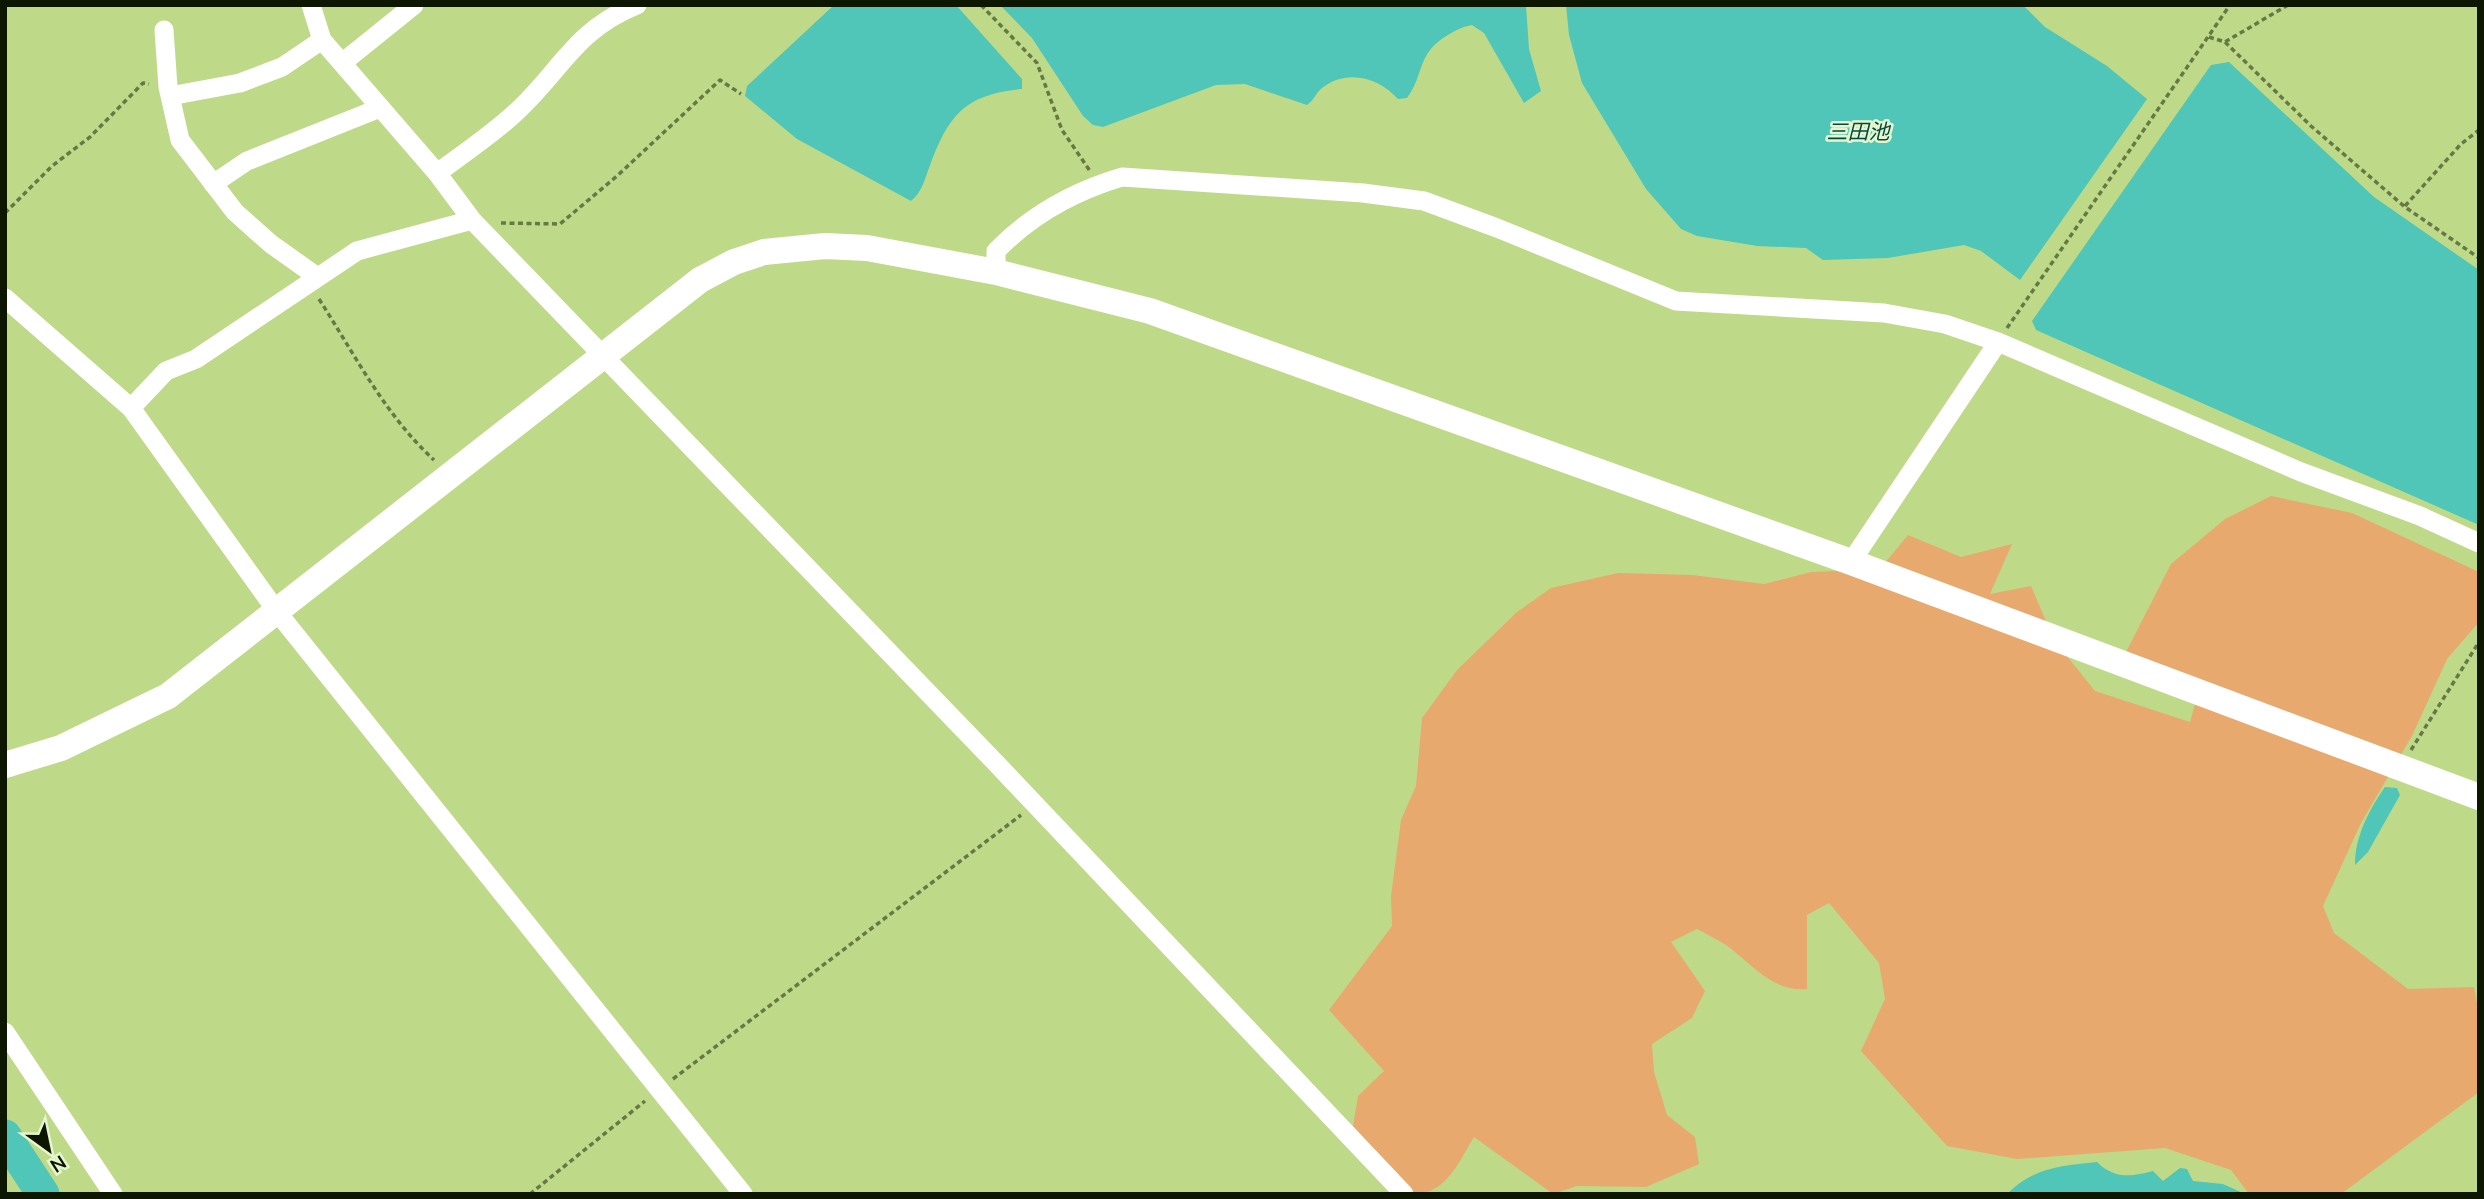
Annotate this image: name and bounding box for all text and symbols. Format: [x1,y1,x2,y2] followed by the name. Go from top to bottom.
[1827,118,1891,146] water label: 三田池
[14,1115,84,1185] north arrow
[45,1149,71,1178] text: N

